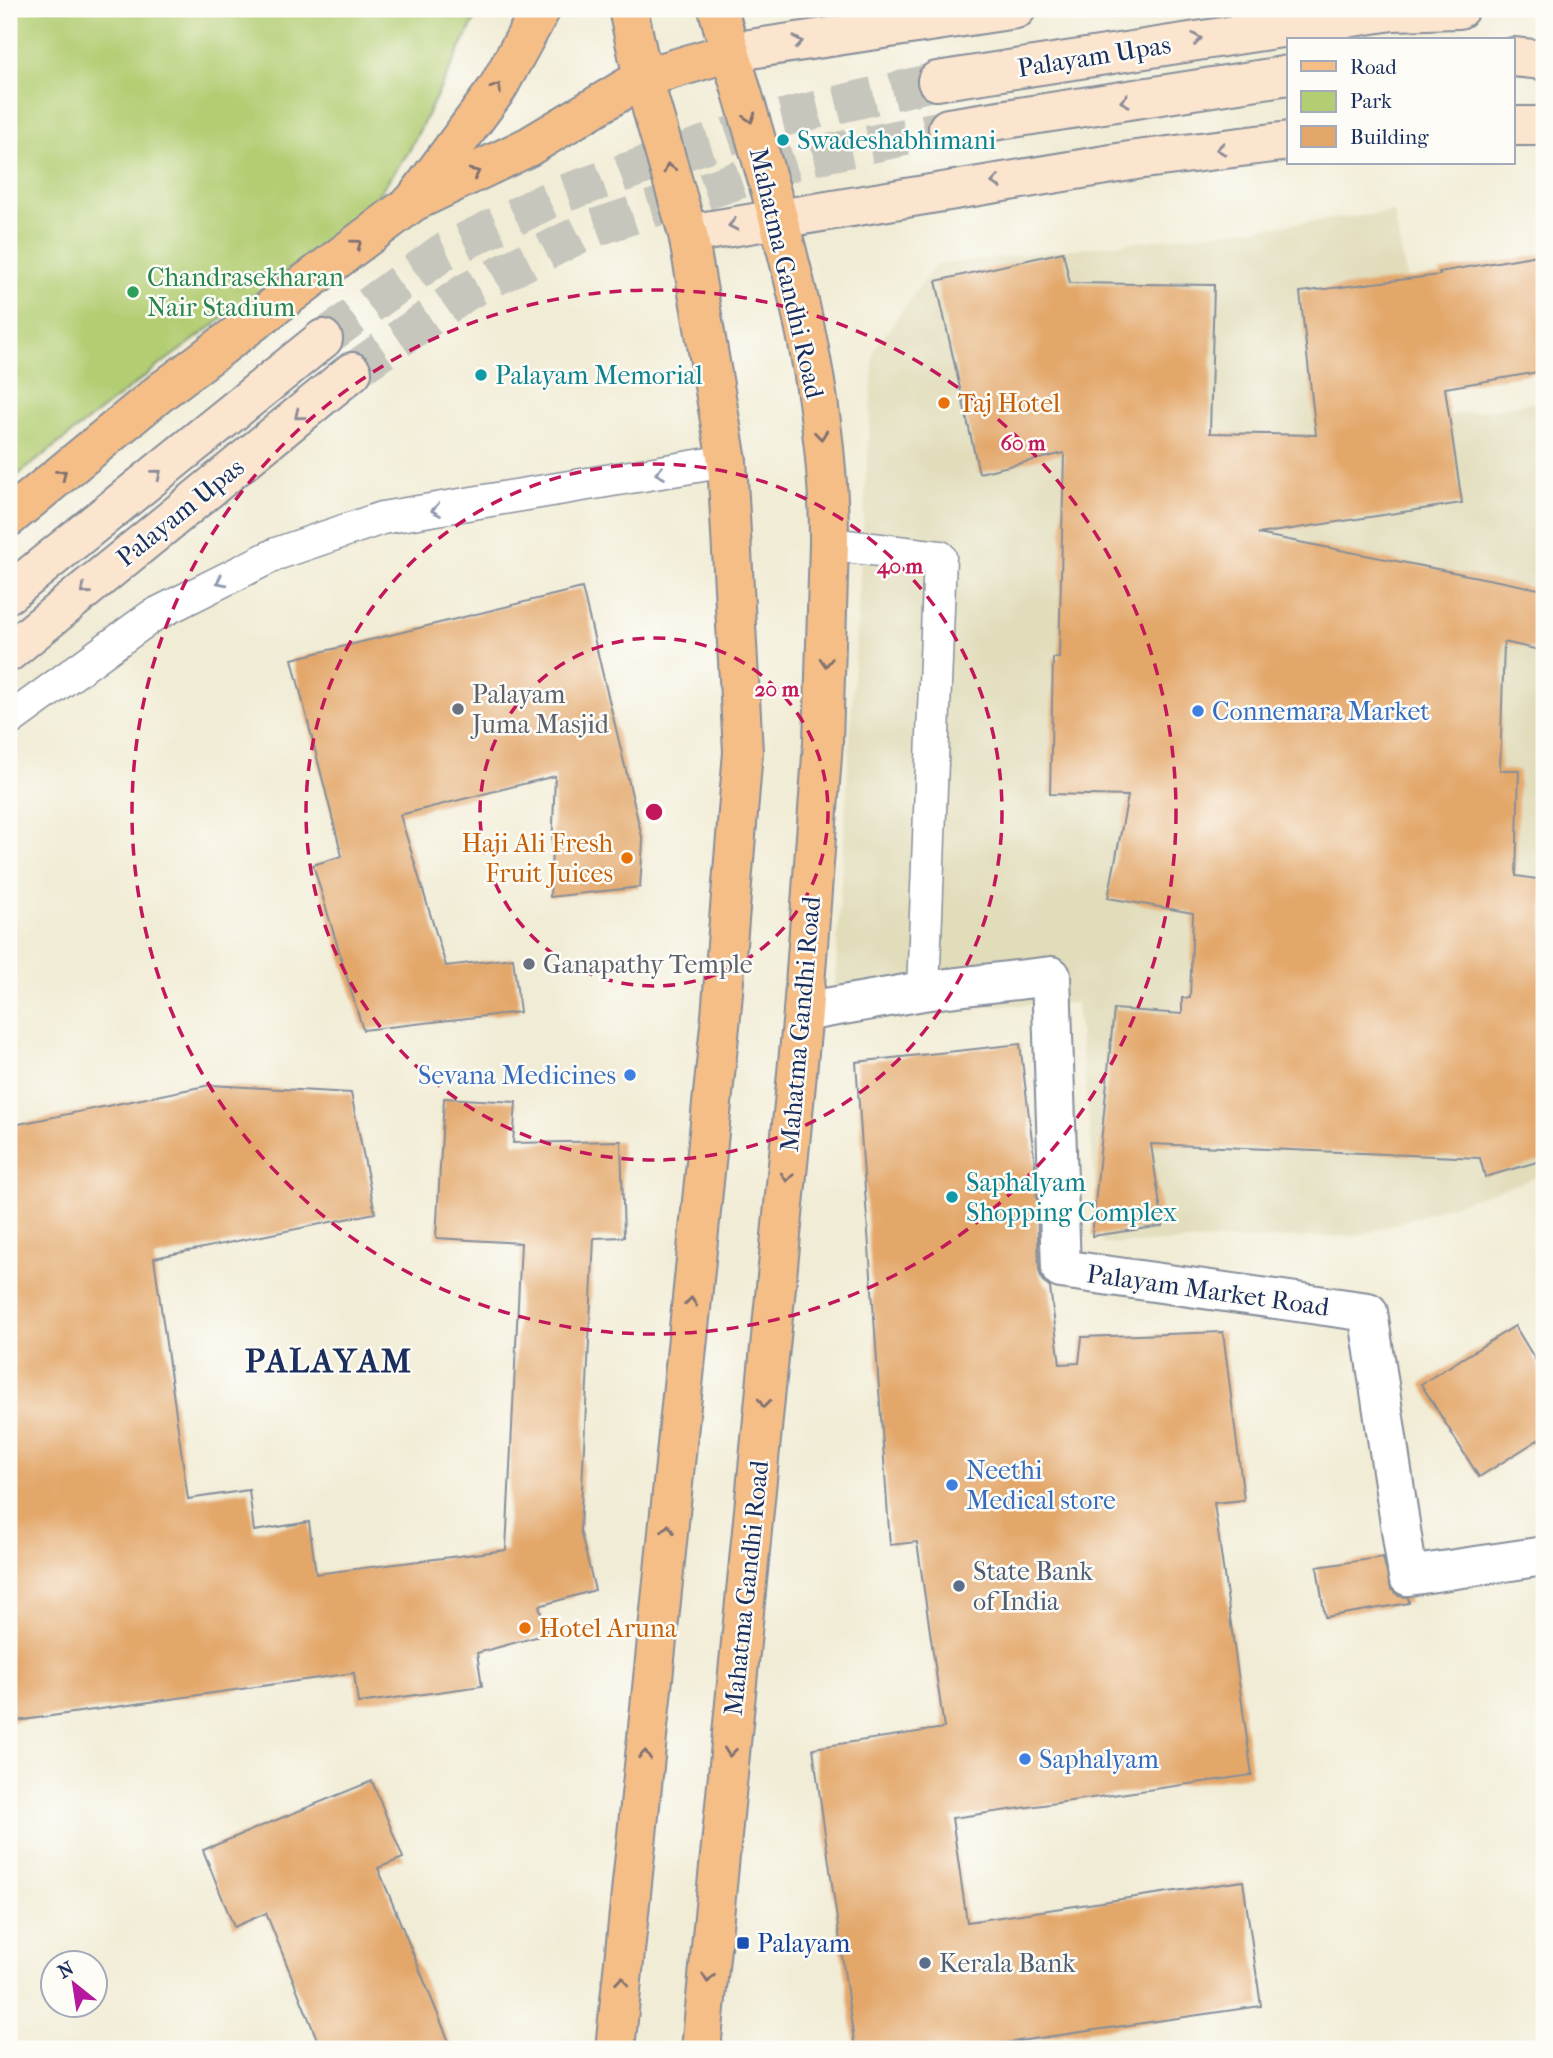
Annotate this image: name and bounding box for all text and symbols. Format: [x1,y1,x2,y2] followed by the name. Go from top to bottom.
[1015,29,1173,84] street label: Palayam Upas
[1192,32,1203,47] one-way arrow
[792,35,803,50] one-way arrow
[1287,38,1514,164] legend
[1350,55,1397,79] text: Road
[488,83,501,96] one-way arrow
[1350,89,1392,113] text: Park
[1119,93,1130,108] one-way arrow
[741,112,756,124] one-way arrow
[797,125,997,156] place label: Swadeshabhimani
[1350,125,1429,149] text: Building
[775,132,791,148] marker: Swadeshabhimani
[1215,142,1227,157] one-way arrow
[743,145,831,402] street label: Mahatma Gandhi Road
[662,162,677,174] one-way arrow
[468,167,480,181] one-way arrow
[990,174,1002,189] one-way arrow
[727,217,739,232] one-way arrow
[350,240,362,253] one-way arrow
[147,262,344,323] place label: Chandrasekharan Nair Stadium
[125,284,141,300] marker: Chandrasekharan Nair Stadium
[495,360,703,391] place label: Palayam Memorial
[473,367,489,383] marker: Palayam Memorial
[958,388,1060,419] place label: Taj Hotel
[936,395,952,411] marker: Taj Hotel
[295,407,308,419] one-way arrow
[814,429,829,440] one-way arrow
[1001,431,1046,455] text: 60 m
[110,452,250,573] street label: Palayam Upas
[654,465,666,480] one-way arrow
[54,469,66,482] one-way arrow
[150,469,162,482] one-way arrow
[430,502,442,517] one-way arrow
[876,554,924,579] text: 40 m
[216,573,228,587] one-way arrow
[80,582,93,594] one-way arrow
[818,656,833,667] one-way arrow
[755,677,800,701] text: 20 m
[470,679,610,740] place label: Palayam Juma Masjid
[1212,696,1430,727] place label: Connemara Market
[450,701,466,717] marker: Palayam Juma Masjid
[1190,703,1206,719] marker: Connemara Market
[642,800,666,824] centre of rings
[461,828,613,889] place label: Haji Ali Fresh Fruit Juices
[619,850,635,866] marker: Haji Ali Fresh Fruit Juices
[774,894,827,1153] street label: Mahatma Gandhi Road
[543,949,753,980] place label: Ganapathy Temple
[521,956,537,972] marker: Ganapathy Temple
[418,1060,616,1091] place label: Sevana Medicines
[622,1067,638,1083] marker: Sevana Medicines
[966,1167,1177,1228] place label: Saphalyam Shopping Complex
[780,1172,795,1183] one-way arrow
[944,1189,960,1205] marker: Saphalyam Shopping Complex
[1085,1258,1332,1323] street label: Palayam Market Road
[683,1297,698,1308] one-way arrow
[245,1342,413,1381] district label: PALAYAM
[757,1398,772,1409] one-way arrow
[966,1455,1116,1516] place label: Neethi Medical store
[718,1458,775,1717] street label: Mahatma Gandhi Road
[944,1477,960,1493] marker: Neethi Medical store
[660,1523,675,1534] one-way arrow
[973,1556,1093,1617] place label: State Bank of India
[951,1578,967,1594] marker: State Bank of India
[539,1613,678,1644] place label: Hotel Aruna
[517,1620,533,1636] marker: Hotel Aruna
[1039,1744,1159,1775] place label: Saphalyam
[723,1747,738,1758] one-way arrow
[637,1749,652,1760] one-way arrow
[1017,1751,1033,1767] marker: Saphalyam
[757,1928,851,1959] place label: Palayam
[735,1935,751,1951] marker: Palayam
[939,1948,1076,1979] place label: Kerala Bank
[38,1950,108,2020] north arrow
[917,1955,933,1971] marker: Kerala Bank
[54,1957,78,1983] text: N
[701,1973,716,1984] one-way arrow
[614,1976,629,1987] one-way arrow

